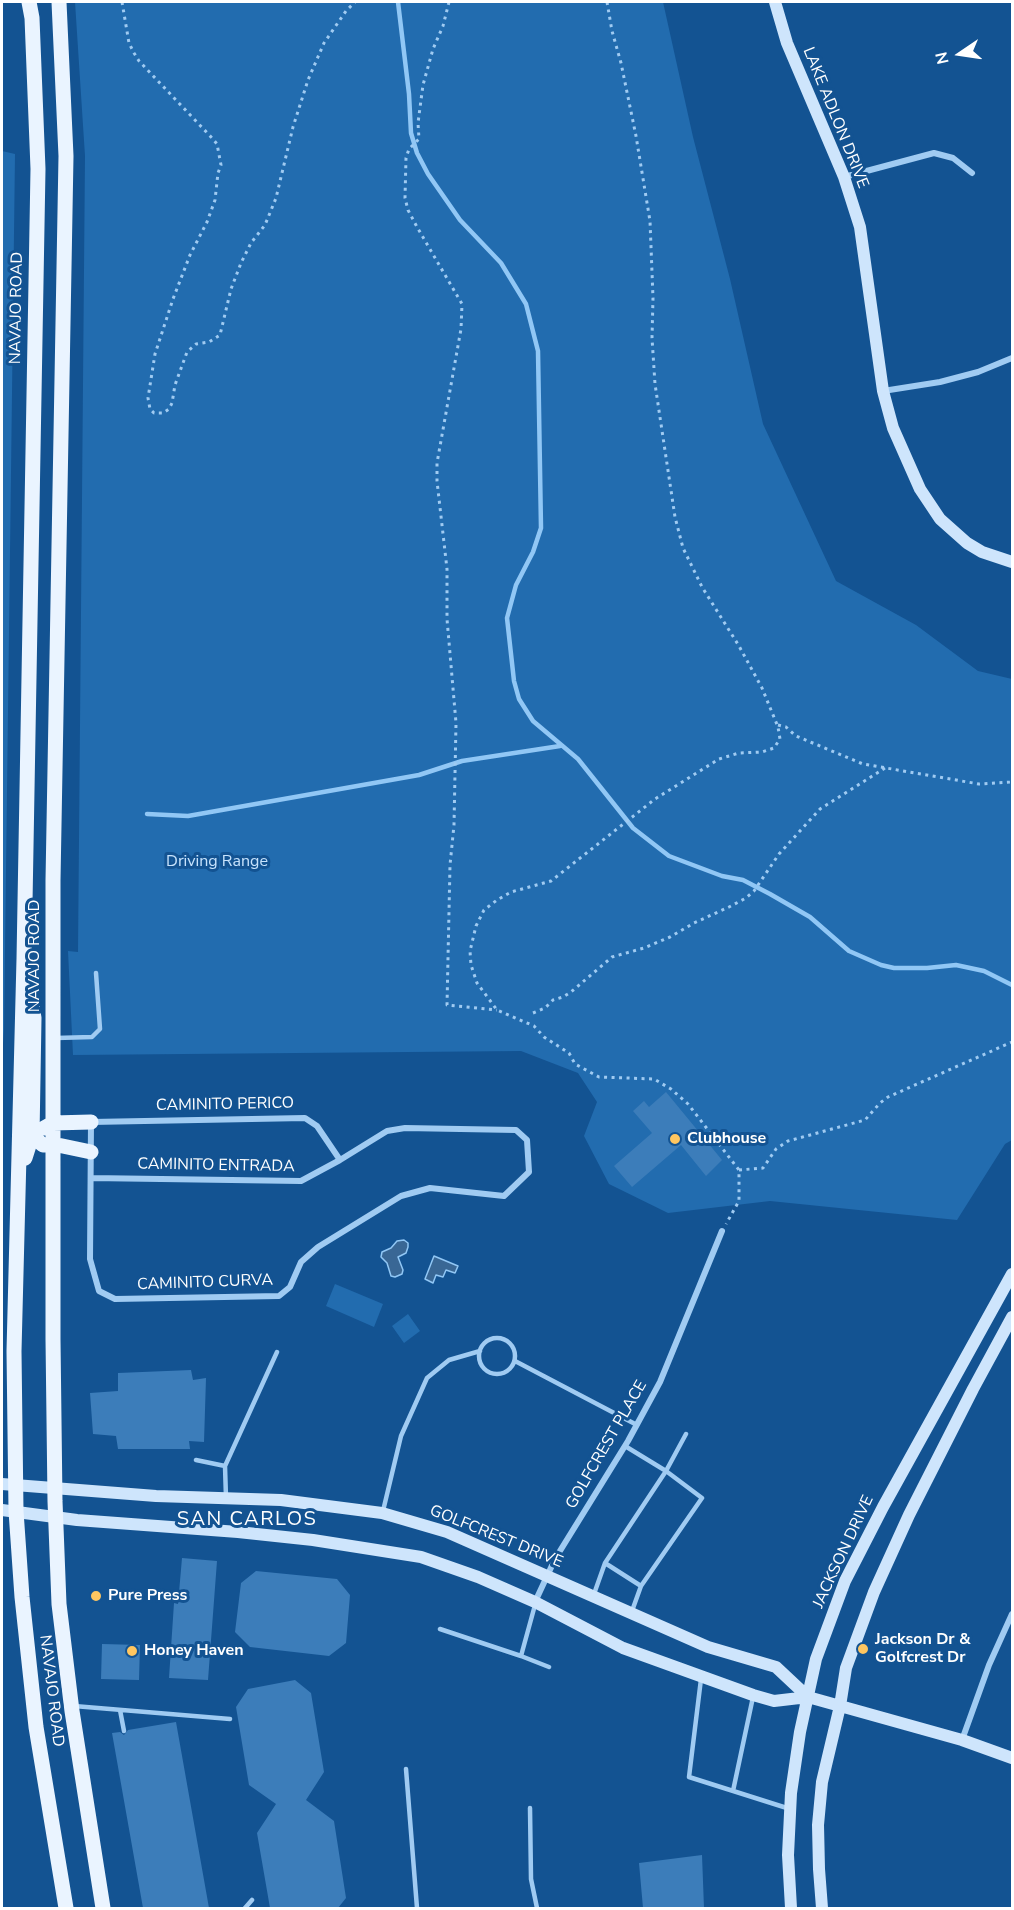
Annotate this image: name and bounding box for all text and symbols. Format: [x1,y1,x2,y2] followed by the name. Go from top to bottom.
[930,24,990,84] north arrow
[798,45,872,191] street label: LAKE ADLON DRIVE
[930,50,955,66] text: N
[6,252,28,364] street label: NAVAJO ROAD
[166,852,268,872] park label: Driving Range
[25,900,45,1012] street label: NAVAJO ROAD
[156,1094,294,1116] street label: CAMINITO PERICO
[687,1129,766,1149] place label: Clubhouse
[668,1132,682,1146] marker: Clubhouse
[137,1155,295,1177] street label: CAMINITO ENTRADA
[137,1271,273,1295] street label: CAMINITO CURVA
[562,1377,652,1513] street label: GOLFCREST PLACE
[810,1493,878,1611] street label: JACKSON DRIVE
[427,1501,565,1573] street label: GOLFCREST DRIVE
[177,1508,317,1532] district label: SAN CARLOS
[108,1586,187,1606] place label: Pure Press
[89,1589,103,1603] marker: Pure Press
[875,1630,971,1668] place label: Jackson Dr & Golfcrest Dr
[35,1634,67,1748] street label: NAVAJO ROAD
[144,1641,244,1661] place label: Honey Haven
[856,1642,870,1656] marker: Jackson Dr & Golfcrest Dr
[125,1644,139,1658] marker: Honey Haven

